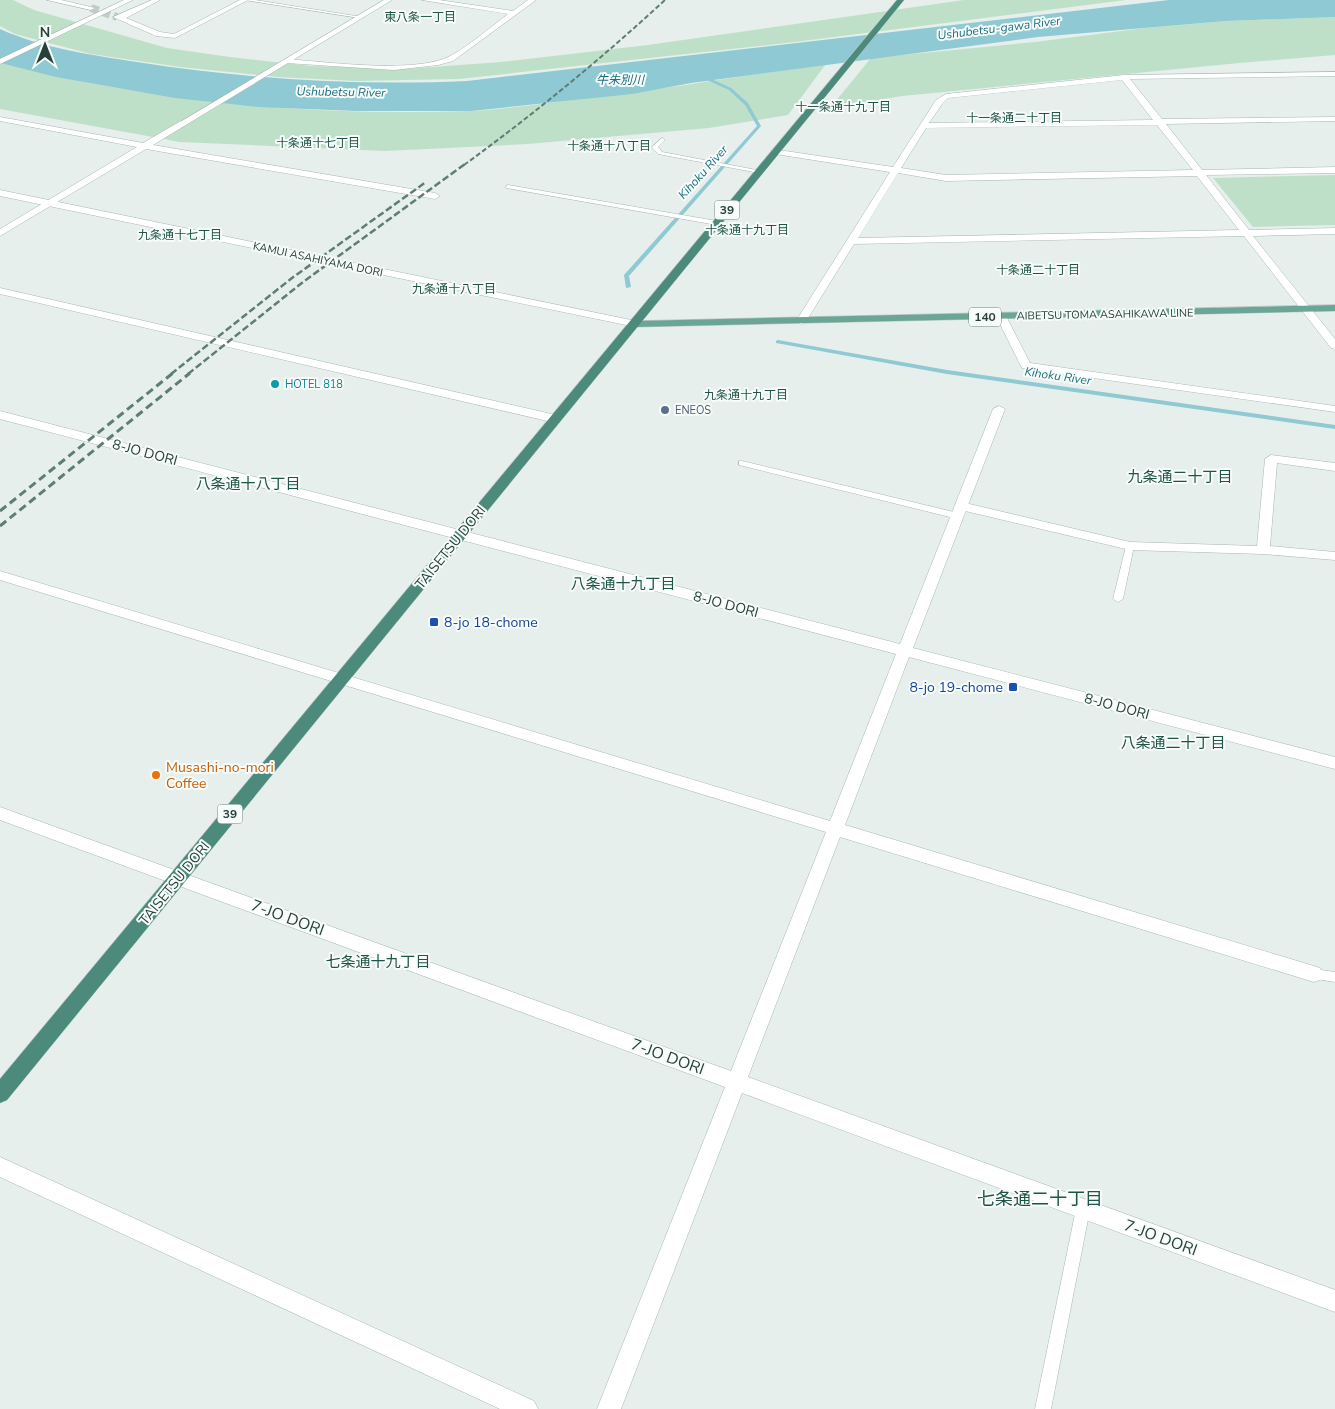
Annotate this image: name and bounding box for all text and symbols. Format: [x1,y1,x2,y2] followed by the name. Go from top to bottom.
[384,9,456,25] district label: 東八条一丁目
[937,12,1062,43] water label: Ushubetsu-gawa River
[20,20,70,70] north arrow
[40,23,50,42] text: N
[596,72,646,88] water label: 牛朱別川
[296,83,386,101] water label: Ushubetsu River
[795,99,891,115] district label: 十一条通十九丁目
[966,110,1062,126] district label: 十一条通二十丁目
[276,135,360,151] district label: 十条通十七丁目
[567,138,651,154] district label: 十条通十八丁目
[675,141,732,202] water label: Kihoku River
[714,200,740,220] road number: 39
[705,222,789,238] district label: 十条通十九丁目
[138,227,222,243] district label: 九条通十七丁目
[252,238,384,281] street label: KAMUI ASAHIYAMA DORI
[996,262,1080,278] district label: 十条通二十丁目
[412,281,496,297] district label: 九条通十八丁目
[1016,305,1194,324] street label: AIBETSU TOMA ASAHIKAWA LINE
[969,308,1001,326] road number: 140
[1024,363,1093,389] water label: Kihoku River
[285,377,343,392] place label: HOTEL 818
[269,378,281,390] marker: HOTEL 818
[704,387,788,403] district label: 九条通十九丁目
[675,403,711,418] place label: ENEOS
[659,404,671,416] marker: ENEOS
[110,435,180,470] street label: 8-JO DORI
[1127,467,1233,487] district label: 九条通二十丁目
[195,474,301,494] district label: 八条通十八丁目
[411,502,490,593] street label: TAISETSU DORI
[570,574,676,594] district label: 八条通十九丁目
[691,587,761,622] street label: 8-JO DORI
[444,613,538,632] place label: 8-jo 18-chome
[428,616,440,628] marker: 8-jo 18-chome
[909,678,1003,697] place label: 8-jo 19-chome
[1007,681,1019,693] marker: 8-jo 19-chome
[1082,689,1152,724] street label: 8-JO DORI
[1120,733,1226,753] district label: 八条通二十丁目
[166,758,274,793] place label: Musashi-no-mori Coffee
[150,769,162,781] marker: Musashi-no-mori Coffee
[218,804,242,824] road number: 39
[135,838,214,929] street label: TAISETSU DORI
[248,895,327,941] street label: 7-JO DORI
[325,952,431,972] district label: 七条通十九丁目
[628,1034,707,1080] street label: 7-JO DORI
[977,1187,1103,1211] district label: 七条通二十丁目
[1121,1215,1200,1261] street label: 7-JO DORI

